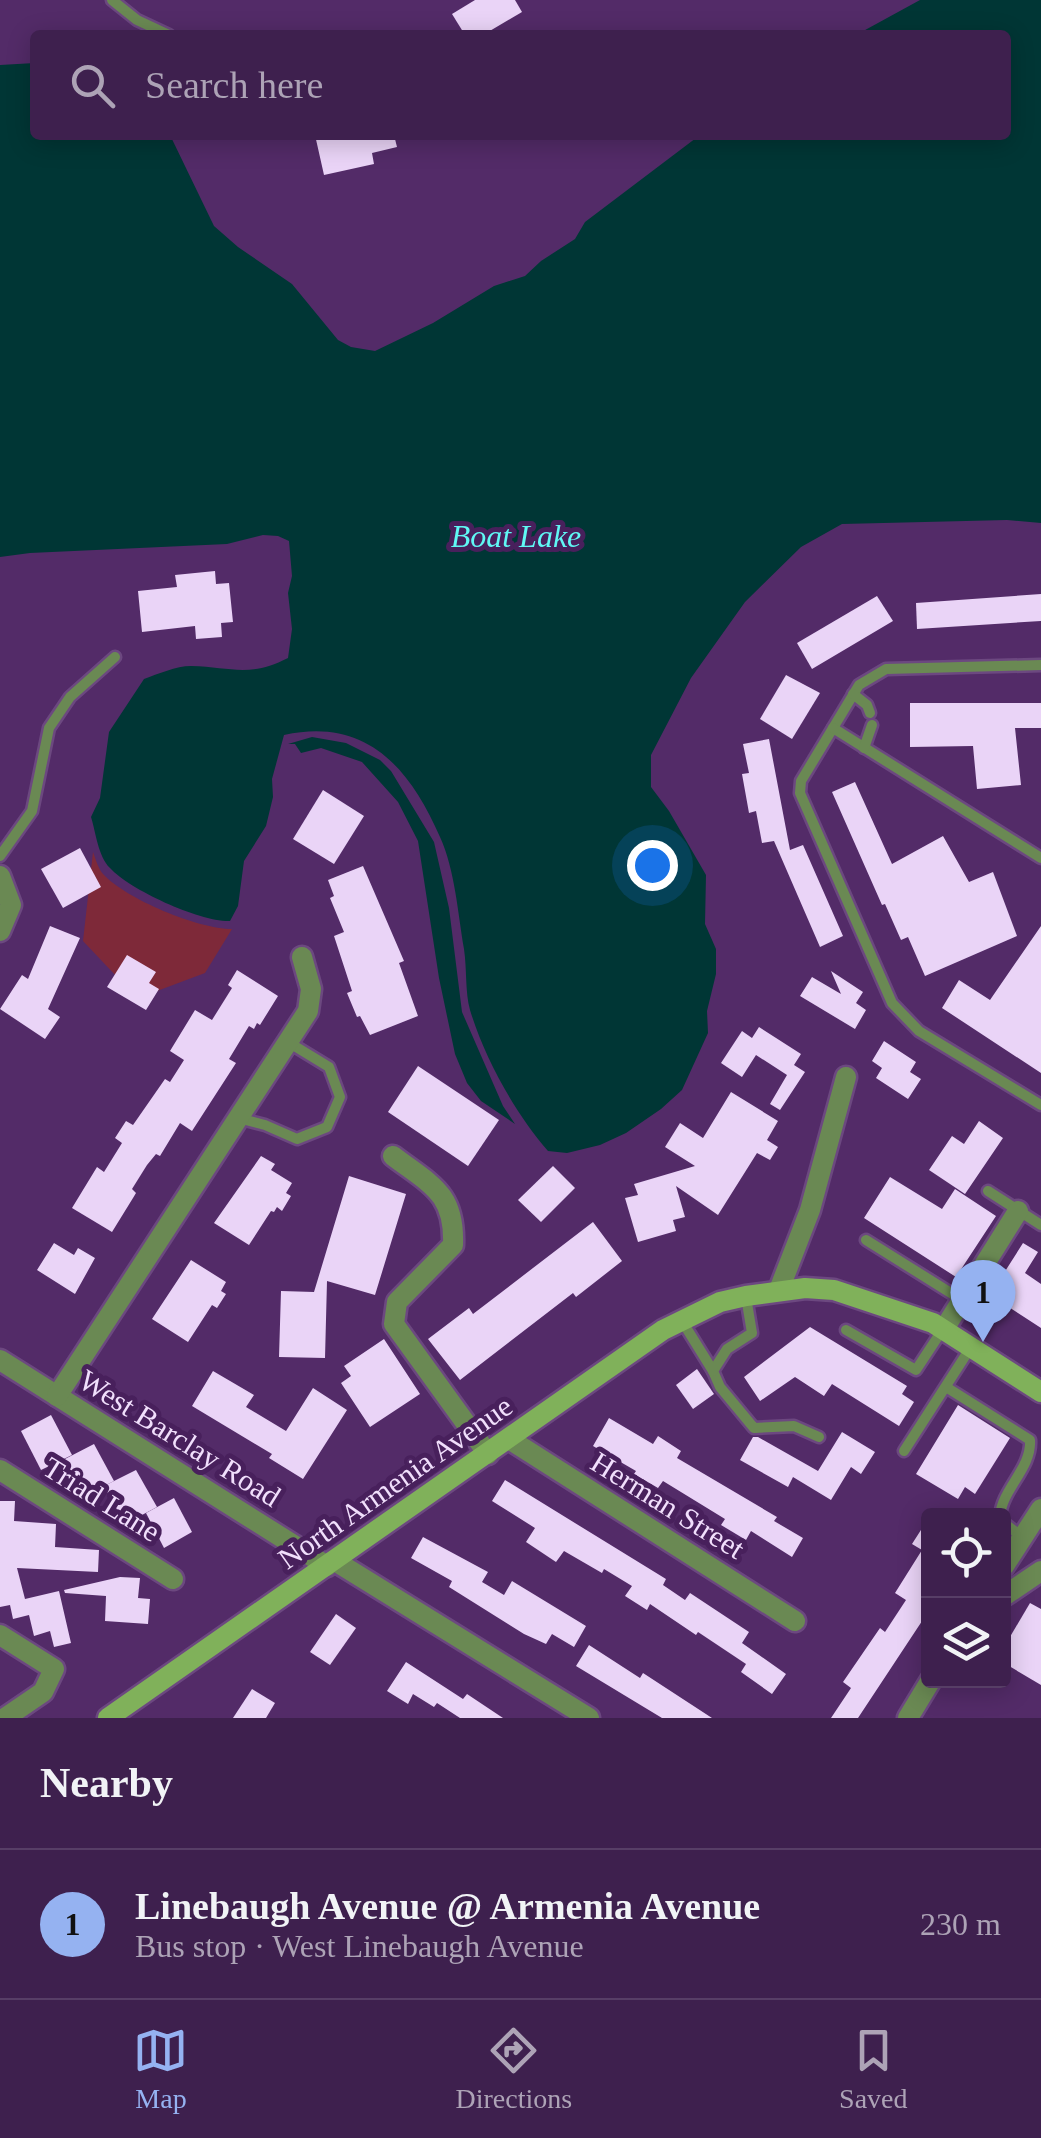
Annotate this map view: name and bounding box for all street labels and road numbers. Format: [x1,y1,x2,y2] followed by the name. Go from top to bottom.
[73,1363,287,1513] street label: West Barclay Road
[272,1389,518,1575] street label: North Armenia Avenue
[585,1445,751,1565] street label: Herman Street
[38,1450,166,1548] street label: Triad Lane

